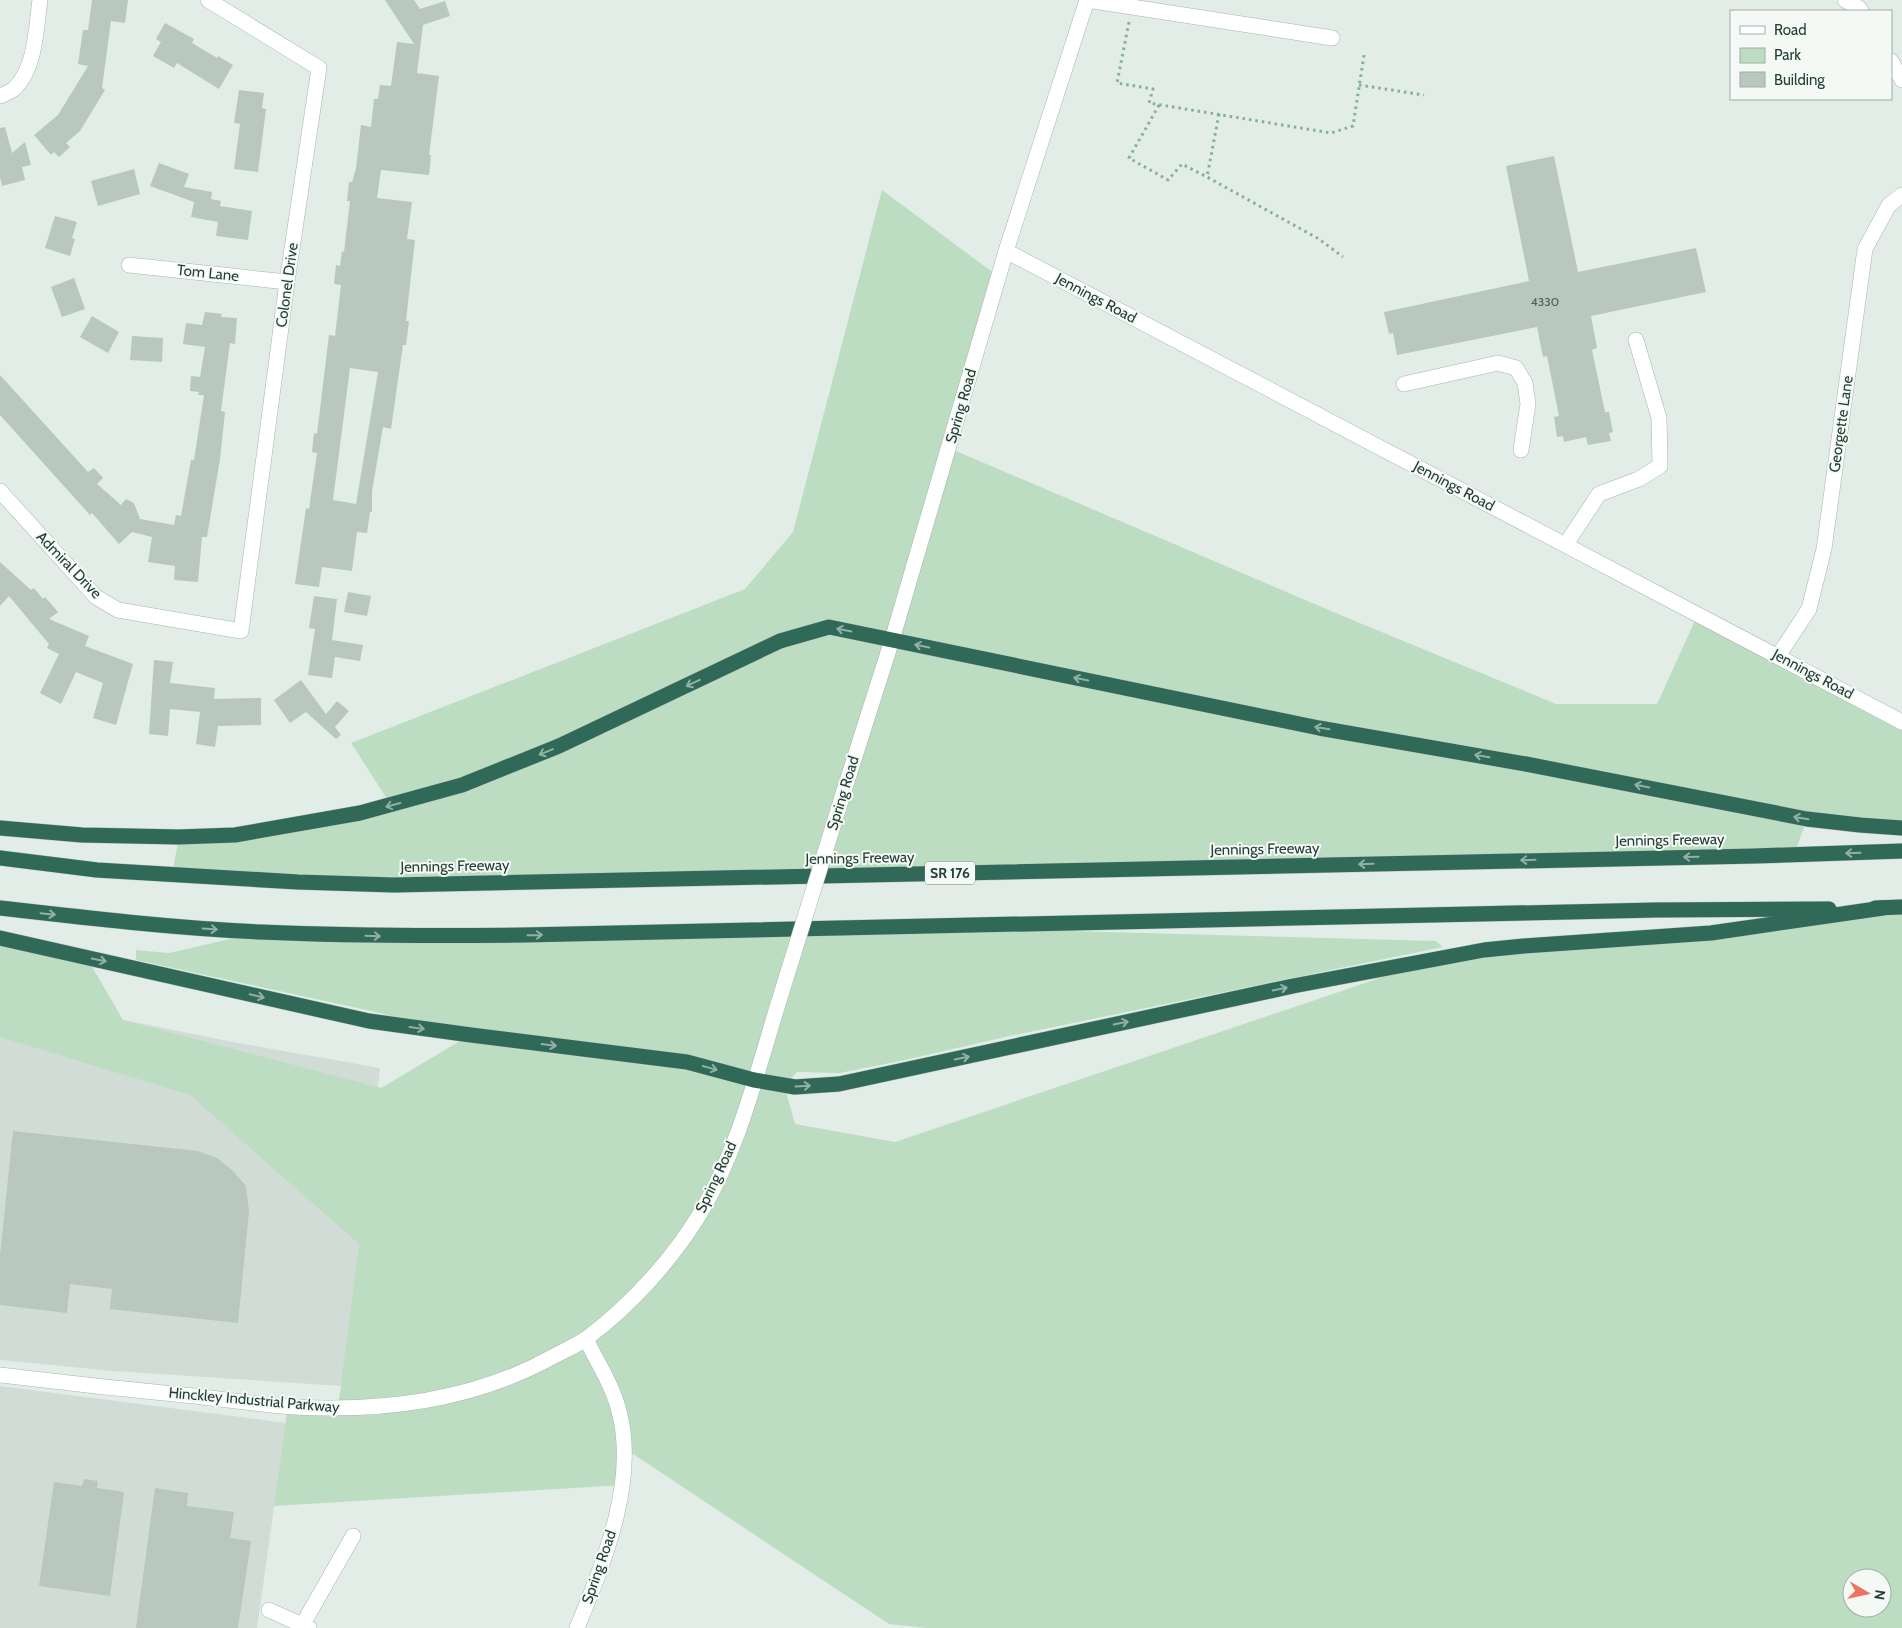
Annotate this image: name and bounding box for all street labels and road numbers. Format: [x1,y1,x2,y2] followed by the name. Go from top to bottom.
[272,241,302,329] street label: Colonel Drive
[176,261,240,285] street label: Tom Lane
[1051,269,1140,327] street label: Jennings Road
[942,367,980,445] street label: Spring Road
[1825,374,1857,474] street label: Georgette Lane
[1409,457,1498,515] street label: Jennings Road
[33,528,106,602] street label: Admiral Drive
[1768,645,1857,703] street label: Jennings Road
[823,754,863,832] street label: Spring Road
[1614,830,1725,850] street label: Jennings Freeway
[1209,839,1320,859] street label: Jennings Freeway
[804,848,915,868] street label: Jennings Freeway
[399,856,510,876] street label: Jennings Freeway
[925,861,975,884] road number: SR 176
[692,1138,740,1216] street label: Spring Road
[168,1384,341,1416] street label: Hinckley Industrial Parkway
[578,1528,620,1606] street label: Spring Road

